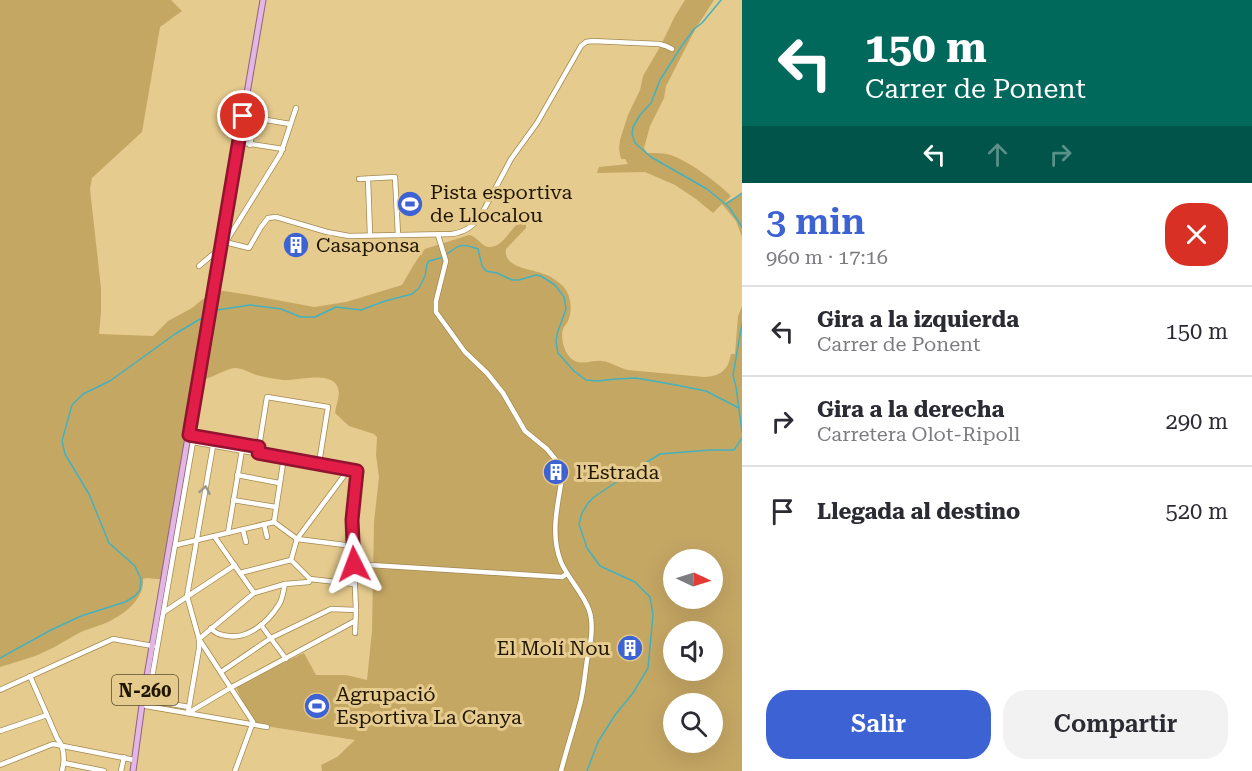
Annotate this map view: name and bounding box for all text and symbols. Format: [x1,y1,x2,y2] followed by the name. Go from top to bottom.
[865,23,987,72] text: 150 m
[766,24,844,102] icon: left
[865,73,1086,105] text: Carrer de Ponent
[217,90,268,141] pin
[226,99,259,132] icon: arrive
[918,138,951,171] icon: left
[981,138,1014,171] icon: ahead
[1044,138,1077,171] icon: right
[430,180,572,227] place label: Pista esportiva de Llocalou
[395,189,425,219] sports icon: Pista esportiva de Llocalou
[766,201,865,243] text: 3 min
[1165,203,1228,266] button: close
[281,230,311,260] building icon: Casaponsa
[316,233,420,257] place label: Casaponsa
[766,245,888,269] text: 960 m · 17:16
[817,307,1019,332] text: Gira a la izquierda
[766,315,799,348] icon: left
[1165,319,1228,344] text: 150 m
[817,332,980,356] text: Carrer de Ponent
[817,397,1004,422] text: Gira a la derecha
[766,405,799,438] icon: right
[1165,409,1228,434] text: 290 m
[817,422,1020,446] text: Carretera Olot-Ripoll
[541,457,571,487] building icon: l'Estrada
[576,460,659,484] place label: l'Estrada
[198,486,210,495] one-way arrow
[766,495,799,528] icon: arrive
[817,499,1020,524] text: Llegada al destino
[1165,499,1228,524] text: 520 m
[322,532,386,596] position arrow
[663,549,723,609] north arrow
[663,549,723,753] map controls
[663,621,723,681] button: sound
[615,633,645,663] building icon: El Molí Nou
[497,636,611,660] place label: El Molí Nou
[112,675,178,705] road number: N-260
[336,682,522,729] place label: Agrupació Esportiva La Canya
[766,690,991,759] button: Salir
[1003,690,1228,759] button: Compartir
[302,691,332,721] sports icon: Agrupació Esportiva La Canya
[663,693,723,753] button: search

